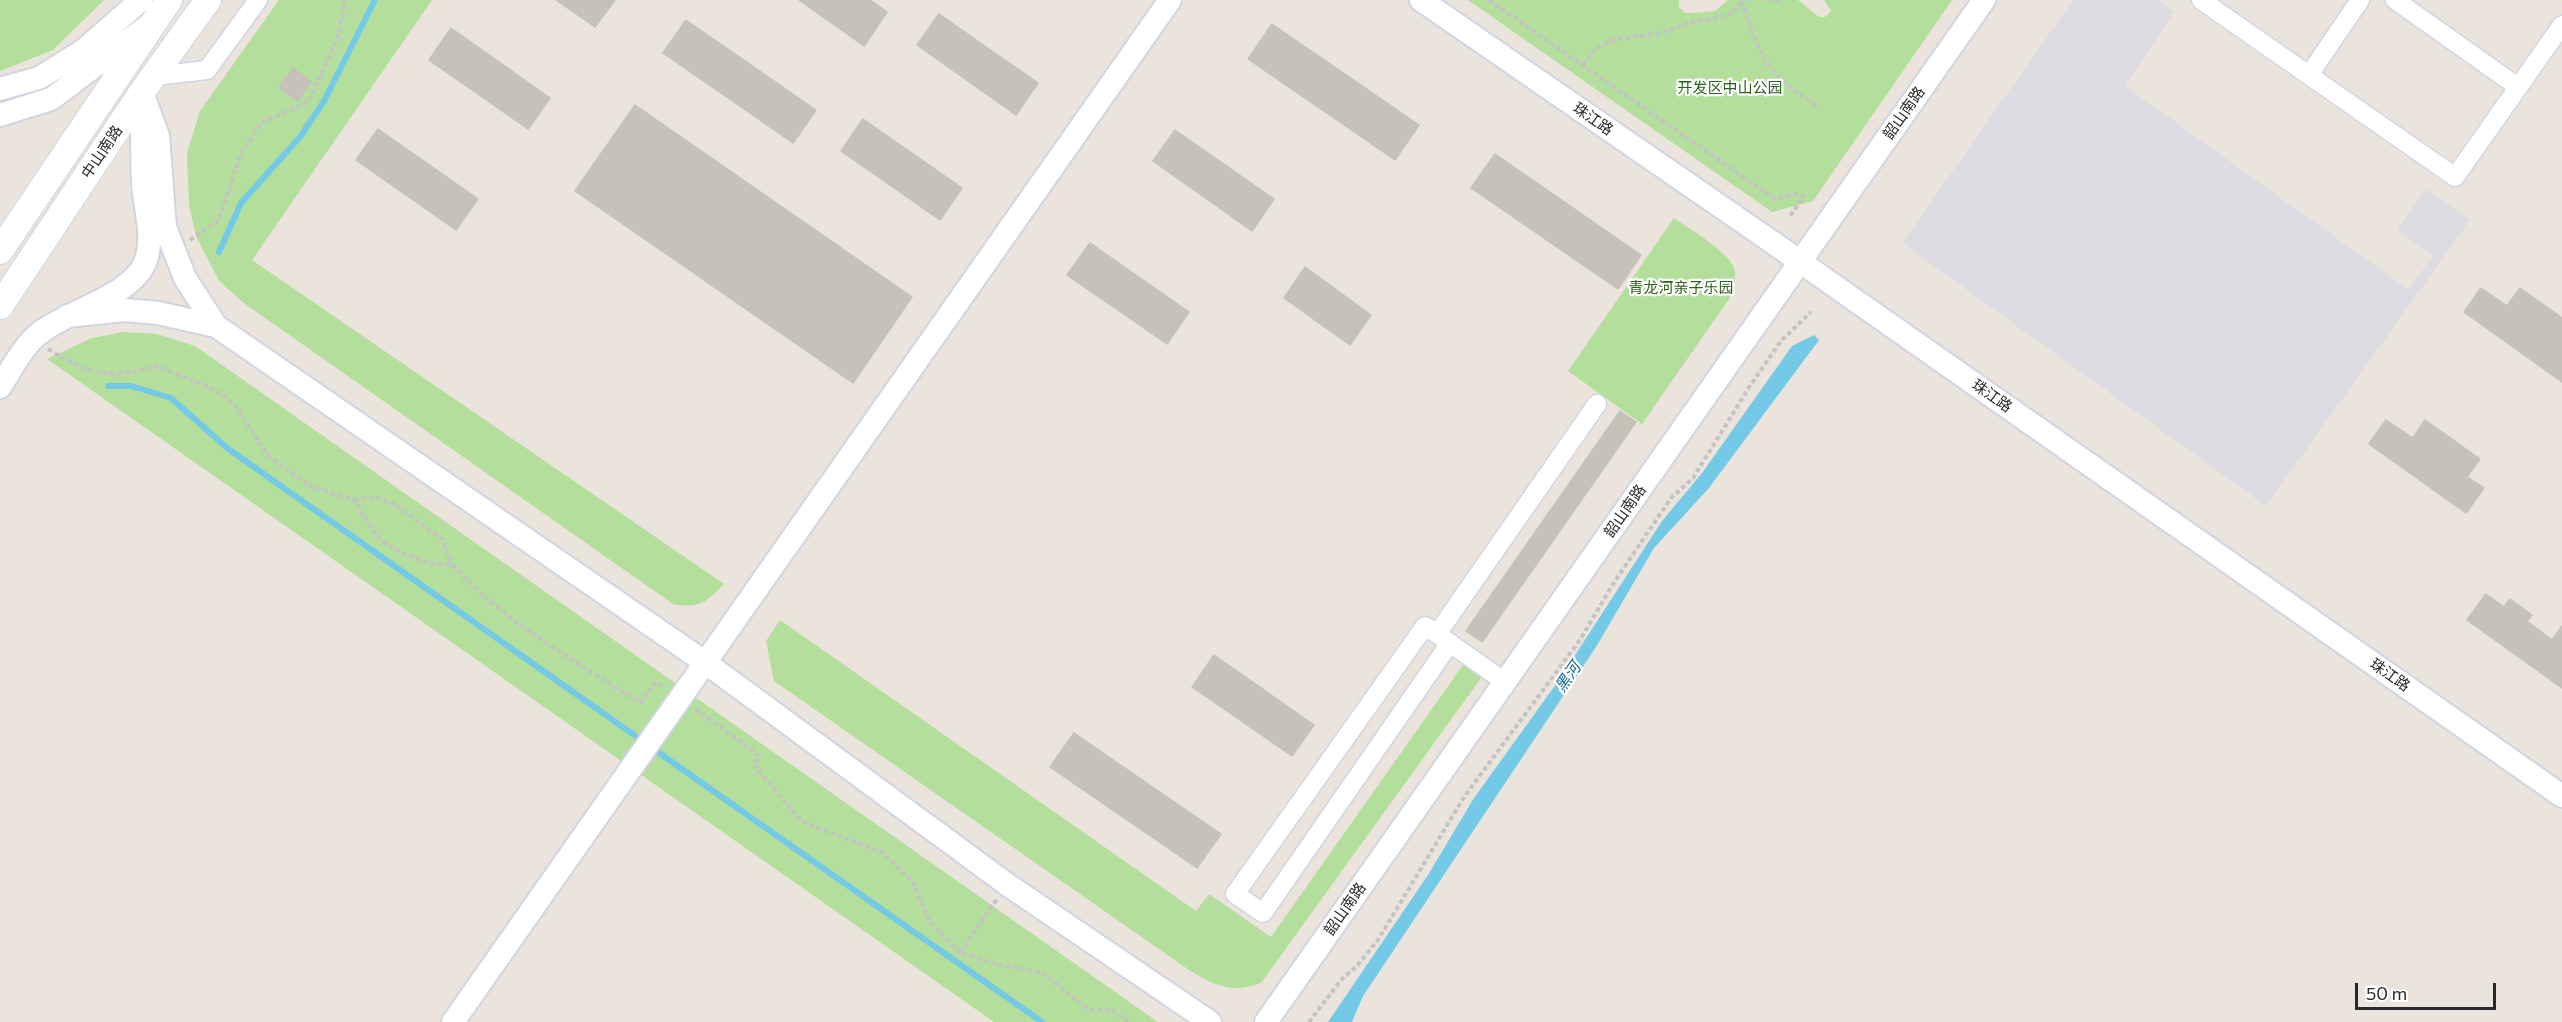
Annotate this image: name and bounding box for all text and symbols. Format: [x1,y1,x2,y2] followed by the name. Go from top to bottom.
[1678,79,1782,97] park label: 开发区中山公园
[1879,83,1929,143] street label: 韶山南路
[1569,99,1617,139] street label: 珠江路
[78,122,126,182] street label: 中山南路
[1629,279,1733,297] park label: 青龙河亲子乐园
[1968,376,2016,416] street label: 珠江路
[1600,481,1650,541] street label: 韶山南路
[2366,655,2414,695] street label: 珠江路
[1551,658,1585,696] water label: 黑河
[1320,879,1370,939] street label: 韶山南路
[2358,971,2499,1009] scale bar
[2366,982,2407,1004] text: 50 m

